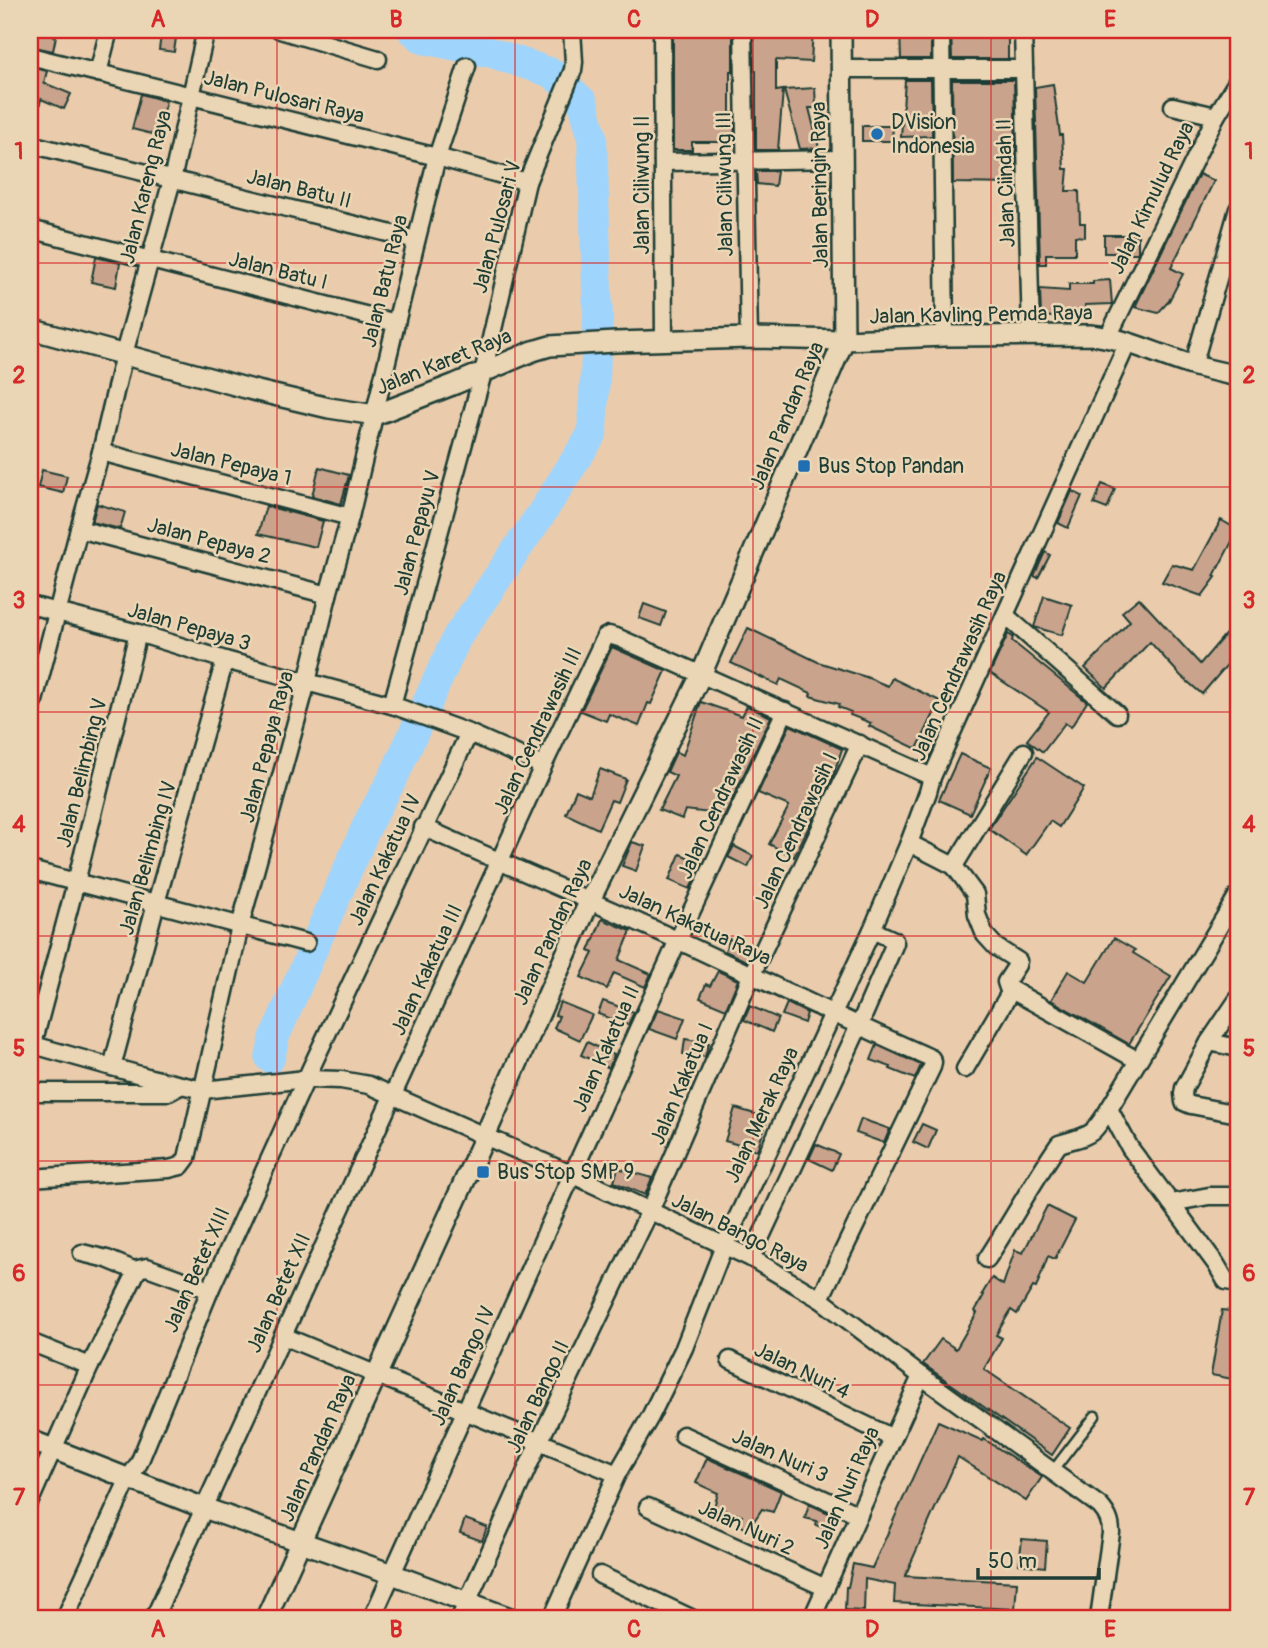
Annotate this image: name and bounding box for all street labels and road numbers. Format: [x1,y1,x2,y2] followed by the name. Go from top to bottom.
[201,64,367,130] street label: Jalan Pulosari Raya
[805,101,835,269] street label: Jalan Beringin Raya
[114,107,178,267] street label: Jalan Kareng Raya
[710,111,740,257] street label: Jalan Ciliwung III
[629,115,656,255] street label: Jalan Ciliwung II
[1103,117,1201,279] street label: Jalan Kimulud Raya
[990,118,1022,248] street label: Jalan Ciindah II
[466,158,528,296] street label: Jalan Pulosari V
[244,163,354,215] street label: Jalan Batu II
[355,212,415,350] street label: Jalan Batu Raya
[226,246,330,296] street label: Jalan Batu I
[869,300,1093,330] street label: Jalan Kavling Pemda Raya
[372,323,516,401] street label: Jalan Karet Raya
[744,338,830,494] street label: Jalan Pandan Raya
[168,436,294,492] street label: Jalan Pepaya 1
[387,467,447,599] street label: Jalan Pepayu V
[144,512,274,570] street label: Jalan Pepaya 2
[905,567,1013,765] street label: Jalan Cendrawasih Raya
[124,597,254,657] street label: Jalan Pepaya 3
[487,643,589,819] street label: Jalan Cendrawasih III
[234,668,300,826] street label: Jalan Pepaya Raya
[50,696,114,850] street label: Jalan Belimbing V
[672,713,770,883] street label: Jalan Cendrawasih II
[748,748,844,914] street label: Jalan Cendrawasih I
[113,778,183,938] street label: Jalan Belimbing IV
[343,790,427,930] street label: Jalan Kakatua IV
[507,854,599,1010] street label: Jalan Pandan Raya
[615,878,775,972] street label: Jalan Kakatua Raya
[385,900,469,1040] street label: Jalan Kakatua III
[566,981,646,1117] street label: Jalan Kakatua II
[644,1019,720,1149] street label: Jalan Kakatua I
[719,1043,805,1187] street label: Jalan Merak Raya
[667,1187,813,1279] street label: Jalan Bango Raya
[157,1203,237,1337] street label: Jalan Betet XIII
[241,1229,317,1357] street label: Jalan Betet XII
[425,1302,501,1430] street label: Jalan Bango IV
[500,1336,576,1458] street label: Jalan Bango II
[750,1336,854,1406] street label: Jalan Nuri 4
[273,1370,363,1526] street label: Jalan Pandan Raya
[808,1422,886,1554] street label: Jalan Nuri Raya
[728,1423,832,1489] street label: Jalan Nuri 3
[694,1494,798,1562] street label: Jalan Nuri 2

